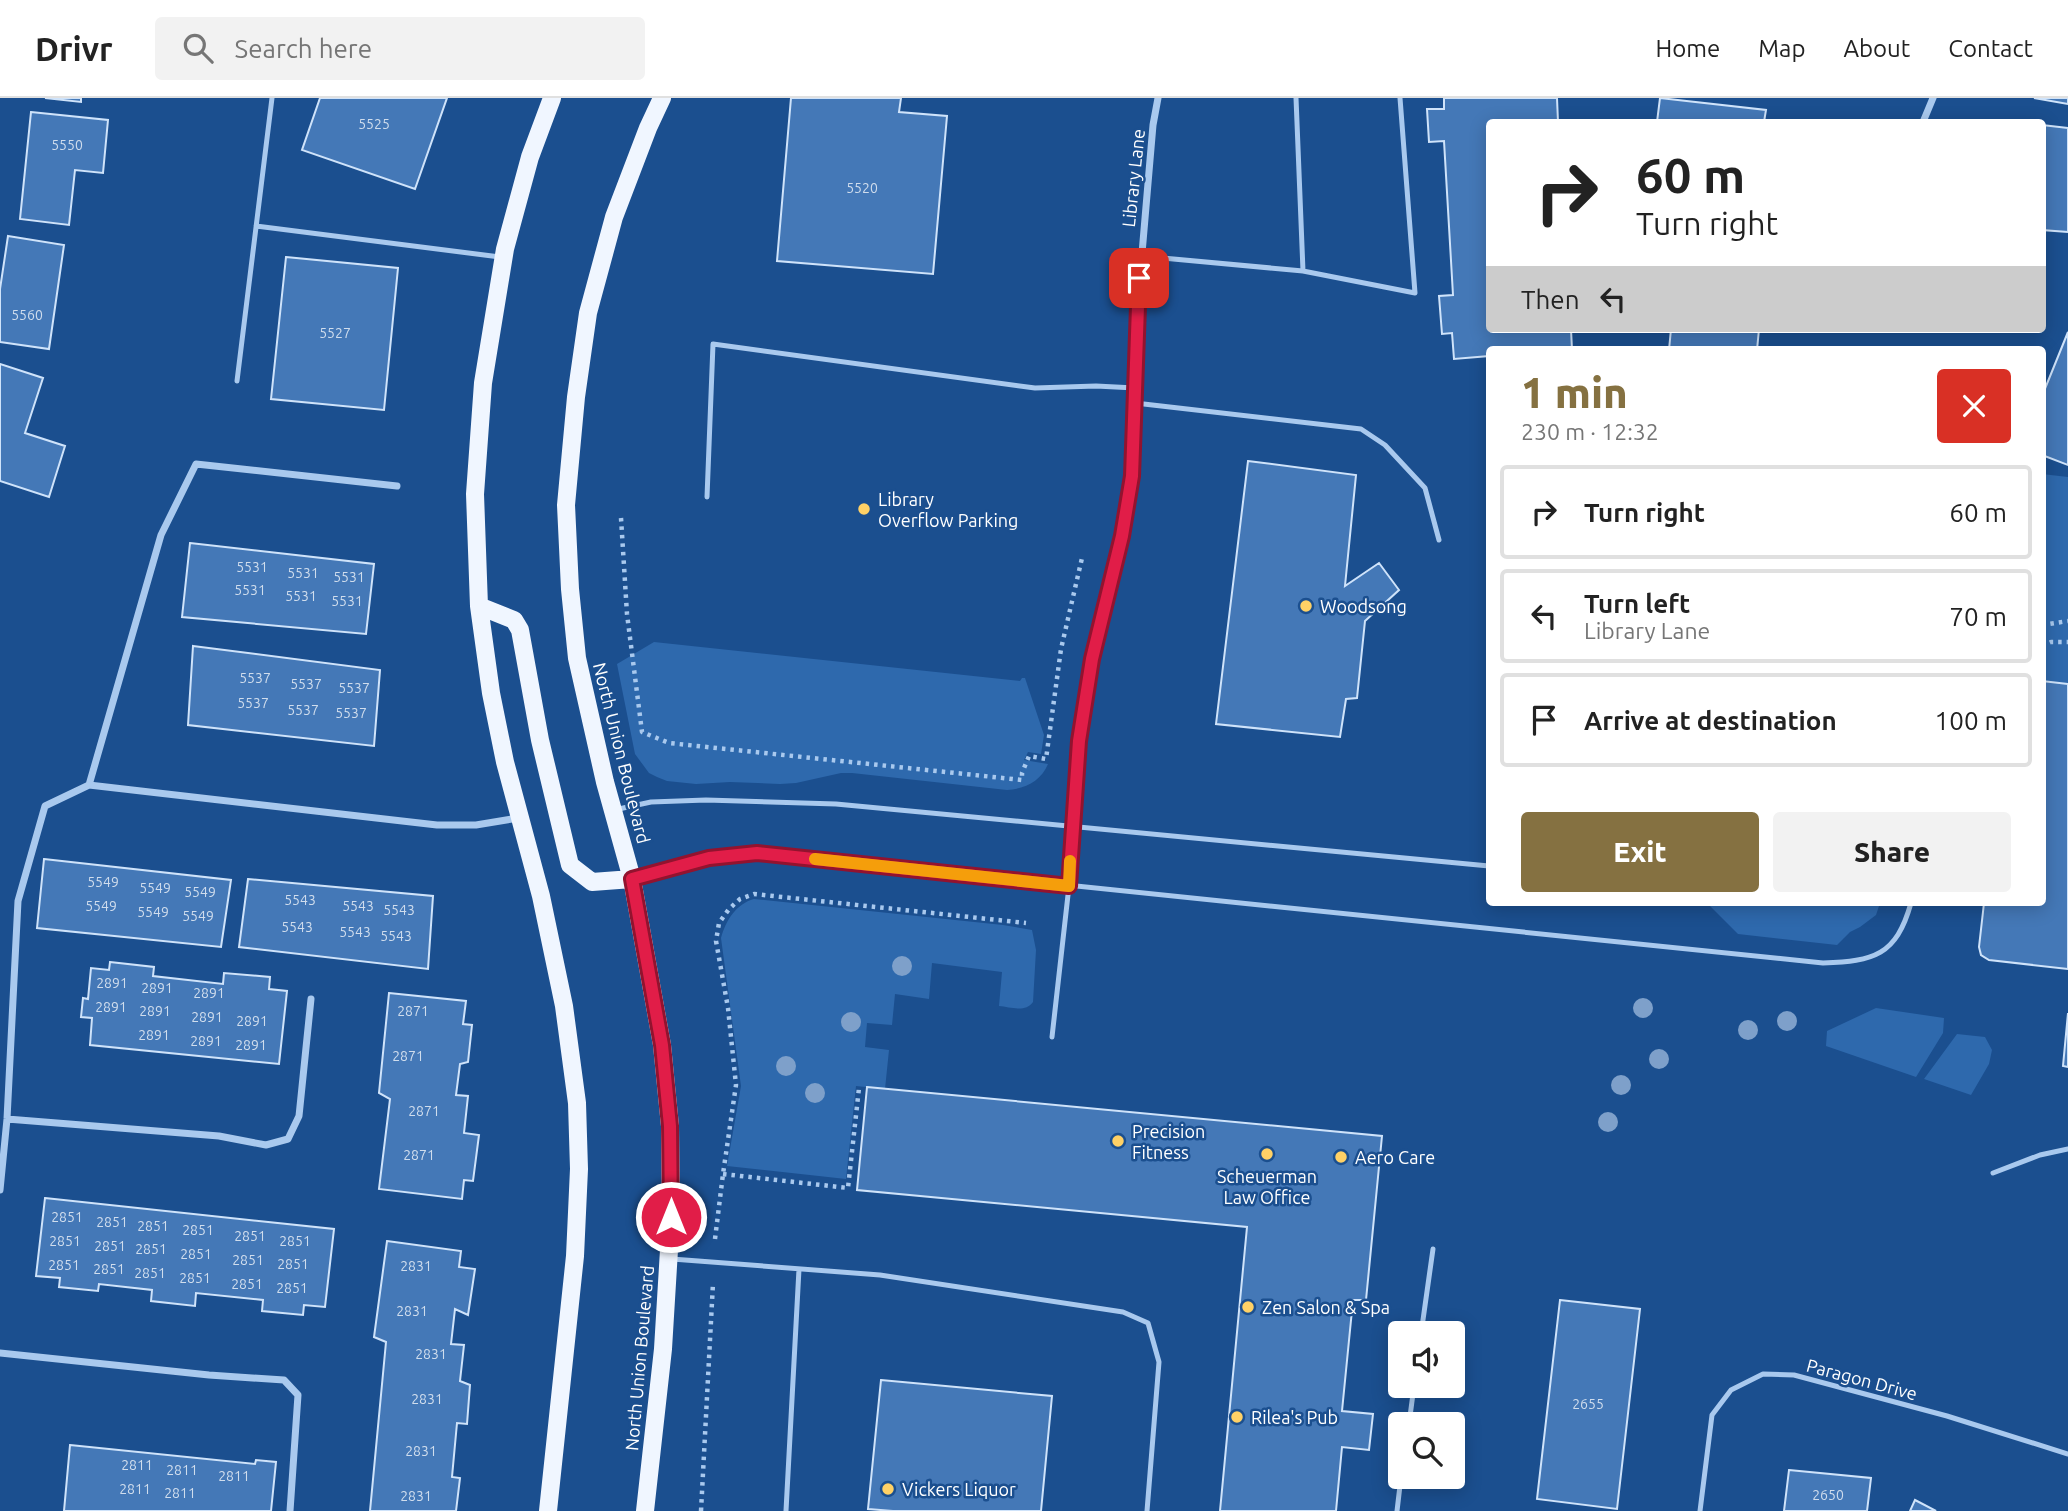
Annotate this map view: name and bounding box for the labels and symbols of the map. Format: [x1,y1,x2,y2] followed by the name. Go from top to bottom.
[358,116,390,132] house number: 5525
[1118,128,1148,228] street label: Library Lane
[51,137,83,153] house number: 5550
[846,180,878,196] house number: 5520
[1109,248,1169,308] pin
[11,307,43,323] house number: 5560
[319,325,351,341] house number: 5527
[878,489,1018,530] place label: Library Overflow Parking
[856,501,872,517] marker: Library Overflow Parking
[236,559,268,575] house number: 5531
[287,565,319,581] house number: 5531
[333,569,365,585] house number: 5531
[234,582,266,598] house number: 5531
[285,588,317,604] house number: 5531
[331,593,363,609] house number: 5531
[1320,596,1407,616] place label: Woodsong
[1298,598,1314,614] marker: Woodsong
[590,660,654,846] street label: North Union Boulevard
[239,670,271,686] house number: 5537
[290,676,322,692] house number: 5537
[338,680,370,696] house number: 5537
[237,695,269,711] house number: 5537
[287,702,319,718] house number: 5537
[335,705,367,721] house number: 5537
[87,874,119,890] house number: 5549
[139,880,171,896] house number: 5549
[184,884,216,900] house number: 5549
[284,892,316,908] house number: 5543
[85,898,117,914] house number: 5549
[342,898,374,914] house number: 5543
[383,902,415,918] house number: 5543
[137,904,169,920] house number: 5549
[182,908,214,924] house number: 5549
[281,919,313,935] house number: 5543
[339,924,371,940] house number: 5543
[380,928,412,944] house number: 5543
[96,975,128,991] house number: 2891
[141,980,173,996] house number: 2891
[193,985,225,1001] house number: 2891
[95,999,127,1015] house number: 2891
[139,1003,171,1019] house number: 2891
[397,1003,429,1019] house number: 2871
[191,1009,223,1025] house number: 2891
[236,1013,268,1029] house number: 2891
[138,1027,170,1043] house number: 2891
[190,1033,222,1049] house number: 2891
[235,1037,267,1053] house number: 2891
[392,1048,424,1064] house number: 2871
[408,1103,440,1119] house number: 2871
[1132,1121,1205,1162] place label: Precision Fitness
[1110,1133,1126,1149] marker: Precision Fitness
[1259,1146,1275,1162] marker: Scheuerman Law Office
[403,1147,435,1163] house number: 2871
[1355,1147,1435,1167] place label: Aero Care
[1333,1149,1349,1165] marker: Aero Care
[1217,1166,1317,1207] place label: Scheuerman Law Office
[634,1180,708,1254] position arrow
[51,1209,83,1225] house number: 2851
[96,1214,128,1230] house number: 2851
[137,1218,169,1234] house number: 2851
[182,1222,214,1238] house number: 2851
[234,1228,266,1244] house number: 2851
[49,1233,81,1249] house number: 2851
[279,1233,311,1249] house number: 2851
[94,1238,126,1254] house number: 2851
[135,1241,167,1257] house number: 2851
[180,1246,212,1262] house number: 2851
[232,1252,264,1268] house number: 2851
[277,1256,309,1272] house number: 2851
[48,1257,80,1273] house number: 2851
[400,1258,432,1274] house number: 2831
[93,1261,125,1277] house number: 2851
[134,1265,166,1281] house number: 2851
[621,1265,657,1451] street label: North Union Boulevard
[179,1270,211,1286] house number: 2851
[231,1276,263,1292] house number: 2851
[276,1280,308,1296] house number: 2851
[1262,1297,1390,1317] place label: Zen Salon & Spa
[1240,1299,1256,1315] marker: Zen Salon & Spa
[396,1303,428,1319] house number: 2831
[415,1346,447,1362] house number: 2831
[1804,1355,1920,1403] street label: Paragon Drive
[411,1391,443,1407] house number: 2831
[1572,1396,1604,1412] house number: 2655
[1251,1407,1338,1427] place label: Rilea's Pub
[1229,1409,1245,1425] marker: Rilea's Pub
[405,1443,437,1459] house number: 2831
[121,1457,153,1473] house number: 2811
[166,1462,198,1478] house number: 2811
[218,1468,250,1484] house number: 2811
[902,1479,1016,1499] place label: Vickers Liquor
[119,1481,151,1497] house number: 2811
[880,1481,896,1497] marker: Vickers Liquor
[164,1485,196,1501] house number: 2811
[1812,1487,1844,1503] house number: 2650
[400,1488,432,1504] house number: 2831

